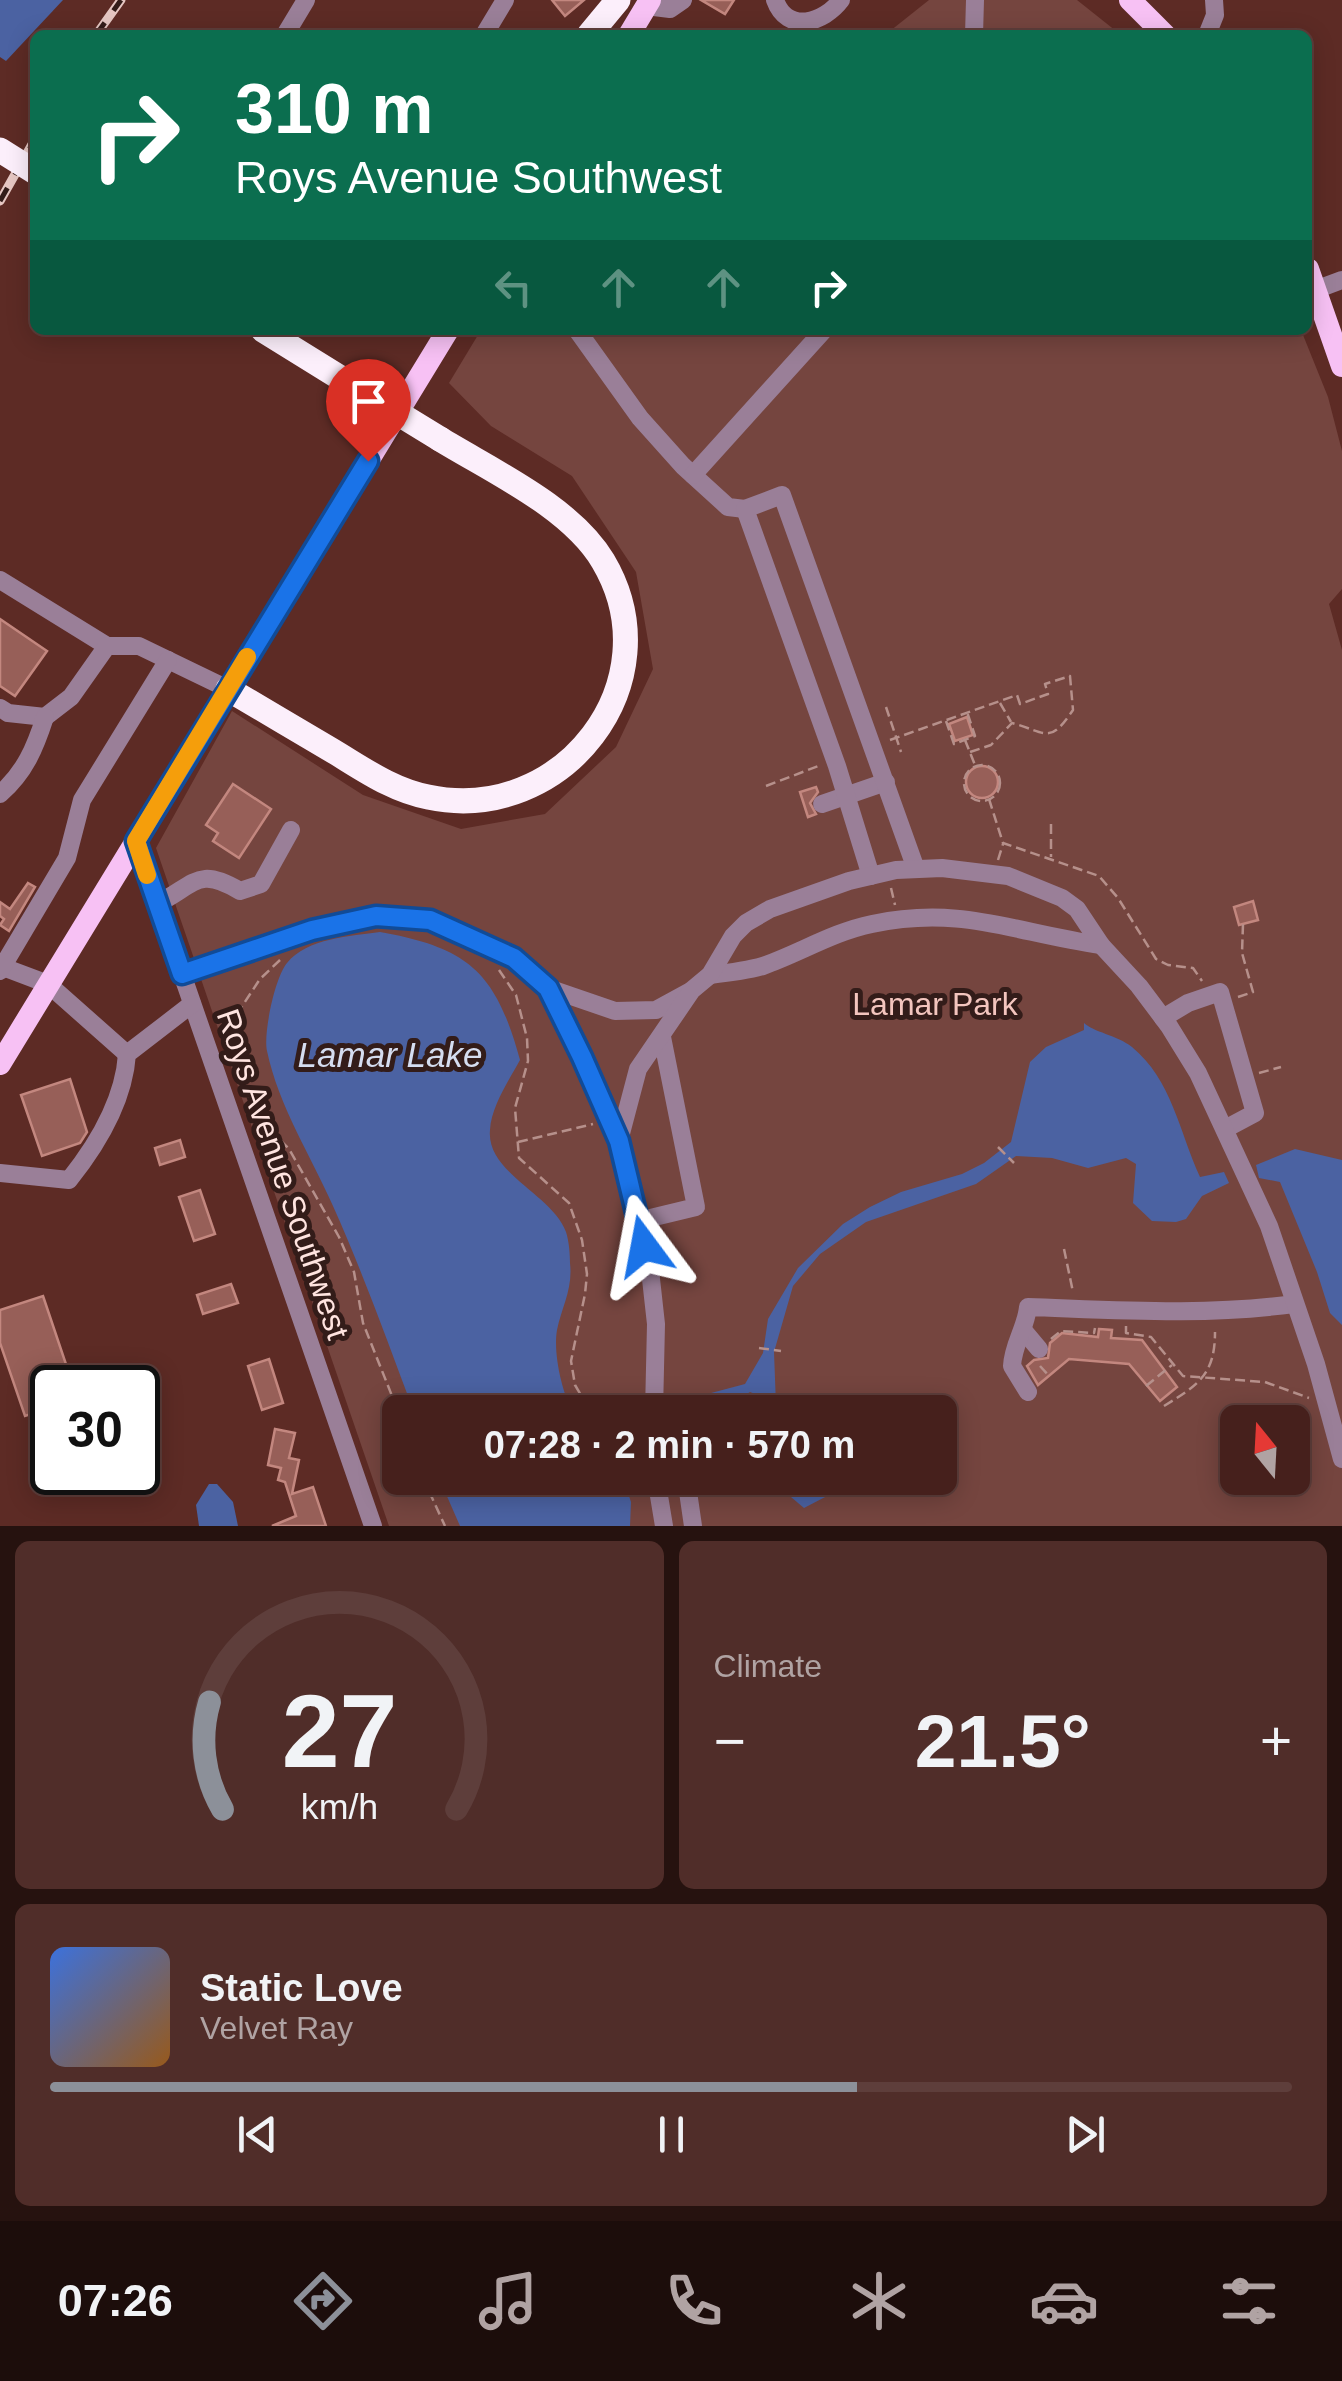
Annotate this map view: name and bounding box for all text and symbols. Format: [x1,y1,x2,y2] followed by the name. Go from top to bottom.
[70,70,200,200] icon: right
[235,70,433,148] text: 310 m
[235,152,722,203] text: Roys Avenue Southwest
[486,260,541,315] icon: left
[591,260,646,315] icon: ahead
[696,260,751,315] icon: ahead
[801,260,856,315] icon: right
[326,359,411,462] pin
[341,374,396,429] icon: arrive
[852,986,1019,1022] park label: Lamar Park
[210,1004,356,1344] street label: Roys Avenue Southwest
[298,1035,482,1074] water label: Lamar Lake
[592,1194,696,1298] position arrow
[30,1365,160,1495] speed limit sign: 30
[1220,1405,1310,1495] north arrow
[1220,1405,1310,1495] map controls
[484,1424,855,1466] text: 07:28 · 2 min · 570 m
[714,1648,822,1684] text: Climate
[281,1673,397,1789] text: 27
[915,1699,1091,1783] text: 21.5°
[714,1710,746,1772] text: −
[1260,1710,1292,1772] text: +
[301,1787,378,1827] text: km/h
[200,1967,403,2009] text: Static Love
[200,2010,353,2046] text: Velvet Ray
[230,2107,285,2162] icon: previous
[644,2107,699,2162] icon: pause
[1058,2107,1113,2162] icon: next
[288,2266,358,2336] icon: directions
[473,2266,543,2336] icon: music
[659,2266,729,2336] icon: phone
[844,2266,914,2336] icon: climate
[1029,2266,1099,2336] icon: car
[1214,2266,1284,2336] icon: filters
[58,2275,173,2326] text: 07:26

